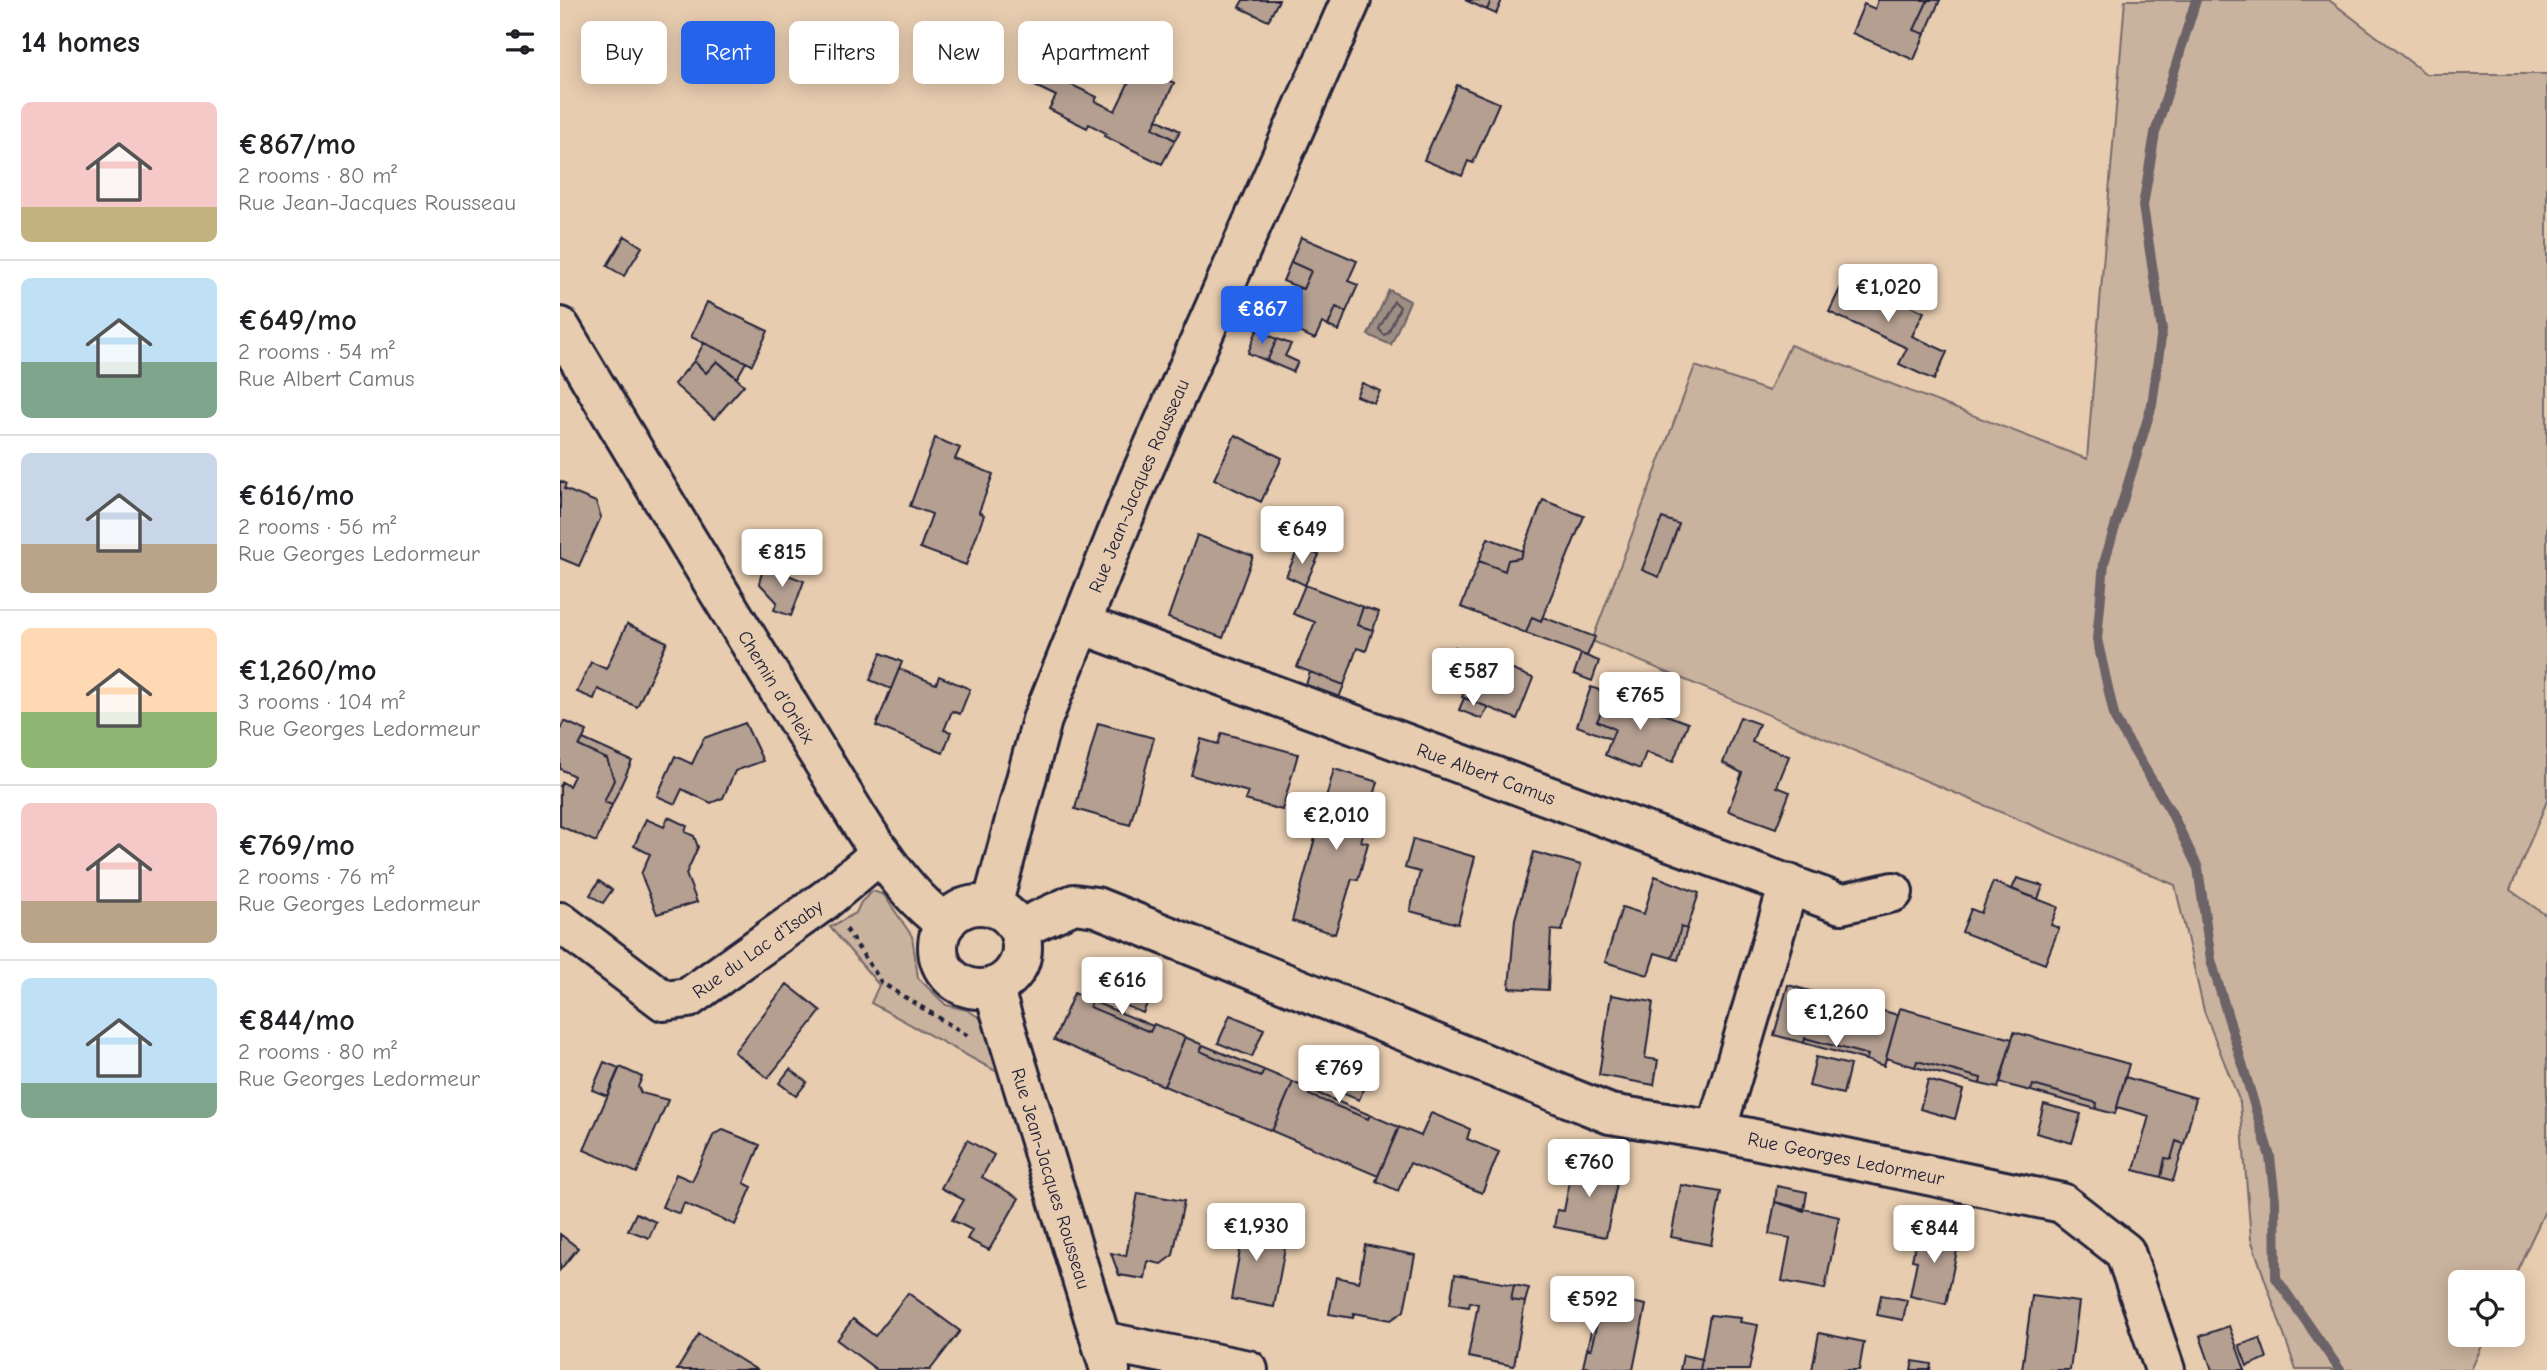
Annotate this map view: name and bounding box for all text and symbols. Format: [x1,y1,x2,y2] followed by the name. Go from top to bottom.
[581,21,667,84] chip: Buy
[681,21,775,84] chip: Rent
[789,21,899,84] chip: Filters
[913,21,1004,84] chip: New
[1018,21,1173,84] chip: Apartment
[501,23,539,61] icon: filters
[21,25,140,60] text: 14 homes
[238,127,356,162] text: €867/mo
[77,130,161,214] icon: home
[238,162,397,189] text: 2 rooms · 80 m²
[238,189,516,216] text: Rue Jean-Jacques Rousseau
[1831,264,1945,324] pin: €1,020
[1854,273,1922,300] text: €1,020
[1221,286,1303,346] pin: €867
[1237,295,1287,322] text: €867
[238,303,357,338] text: €649/mo
[77,306,161,390] icon: home
[238,338,395,365] text: 2 rooms · 54 m²
[238,365,415,392] text: Rue Albert Camus
[1084,376,1194,596] street label: Rue Jean-Jacques Rousseau
[238,478,354,513] text: €616/mo
[77,481,161,565] icon: home
[1261,506,1343,566] pin: €649
[238,513,396,540] text: 2 rooms · 56 m²
[1277,515,1327,542] text: €649
[741,530,823,589] pin: €815
[758,538,806,565] text: €815
[238,540,480,567] text: Rue Georges Ledormeur
[733,627,820,749] street label: Chemin d'Orleix
[1432,648,1514,708] pin: €587
[238,653,377,688] text: €1,260/mo
[77,656,161,740] icon: home
[1448,657,1498,684] text: €587
[1599,672,1681,732] pin: €765
[1615,681,1665,708] text: €765
[238,688,405,715] text: 3 rooms · 104 m²
[238,715,480,742] text: Rue Georges Ledormeur
[1414,739,1558,810] street label: Rue Albert Camus
[1279,792,1393,852] pin: €2,010
[1302,801,1370,828] text: €2,010
[238,828,355,863] text: €769/mo
[77,831,161,915] icon: home
[238,863,394,890] text: 2 rooms · 76 m²
[238,890,480,917] text: Rue Georges Ledormeur
[688,895,828,1003] street label: Rue du Lac d'Isaby
[1081,958,1163,1017] pin: €616
[1098,966,1146,993] text: €616
[1779,990,1893,1049] pin: €1,260
[1803,998,1869,1025] text: €1,260
[238,1003,355,1038] text: €844/mo
[77,1006,161,1090] icon: home
[238,1038,397,1065] text: 2 rooms · 80 m²
[1298,1046,1380,1105] pin: €769
[1314,1054,1364,1081] text: €769
[238,1065,480,1092] text: Rue Georges Ledormeur
[1006,1065,1095,1292] street label: Rue Jean-Jacques Rousseau
[1746,1128,1946,1190] street label: Rue Georges Ledormeur
[1548,1140,1630,1199] pin: €760
[1564,1148,1614,1175] text: €760
[1199,1204,1313,1263] pin: €1,930
[1893,1206,1975,1265] pin: €844
[1223,1212,1289,1239] text: €1,930
[1909,1214,1959,1241] text: €844
[2448,1270,2525,1347] map controls
[2448,1270,2525,1347] button: locate
[1551,1276,1633,1336] pin: €592
[1566,1285,1618,1312] text: €592

